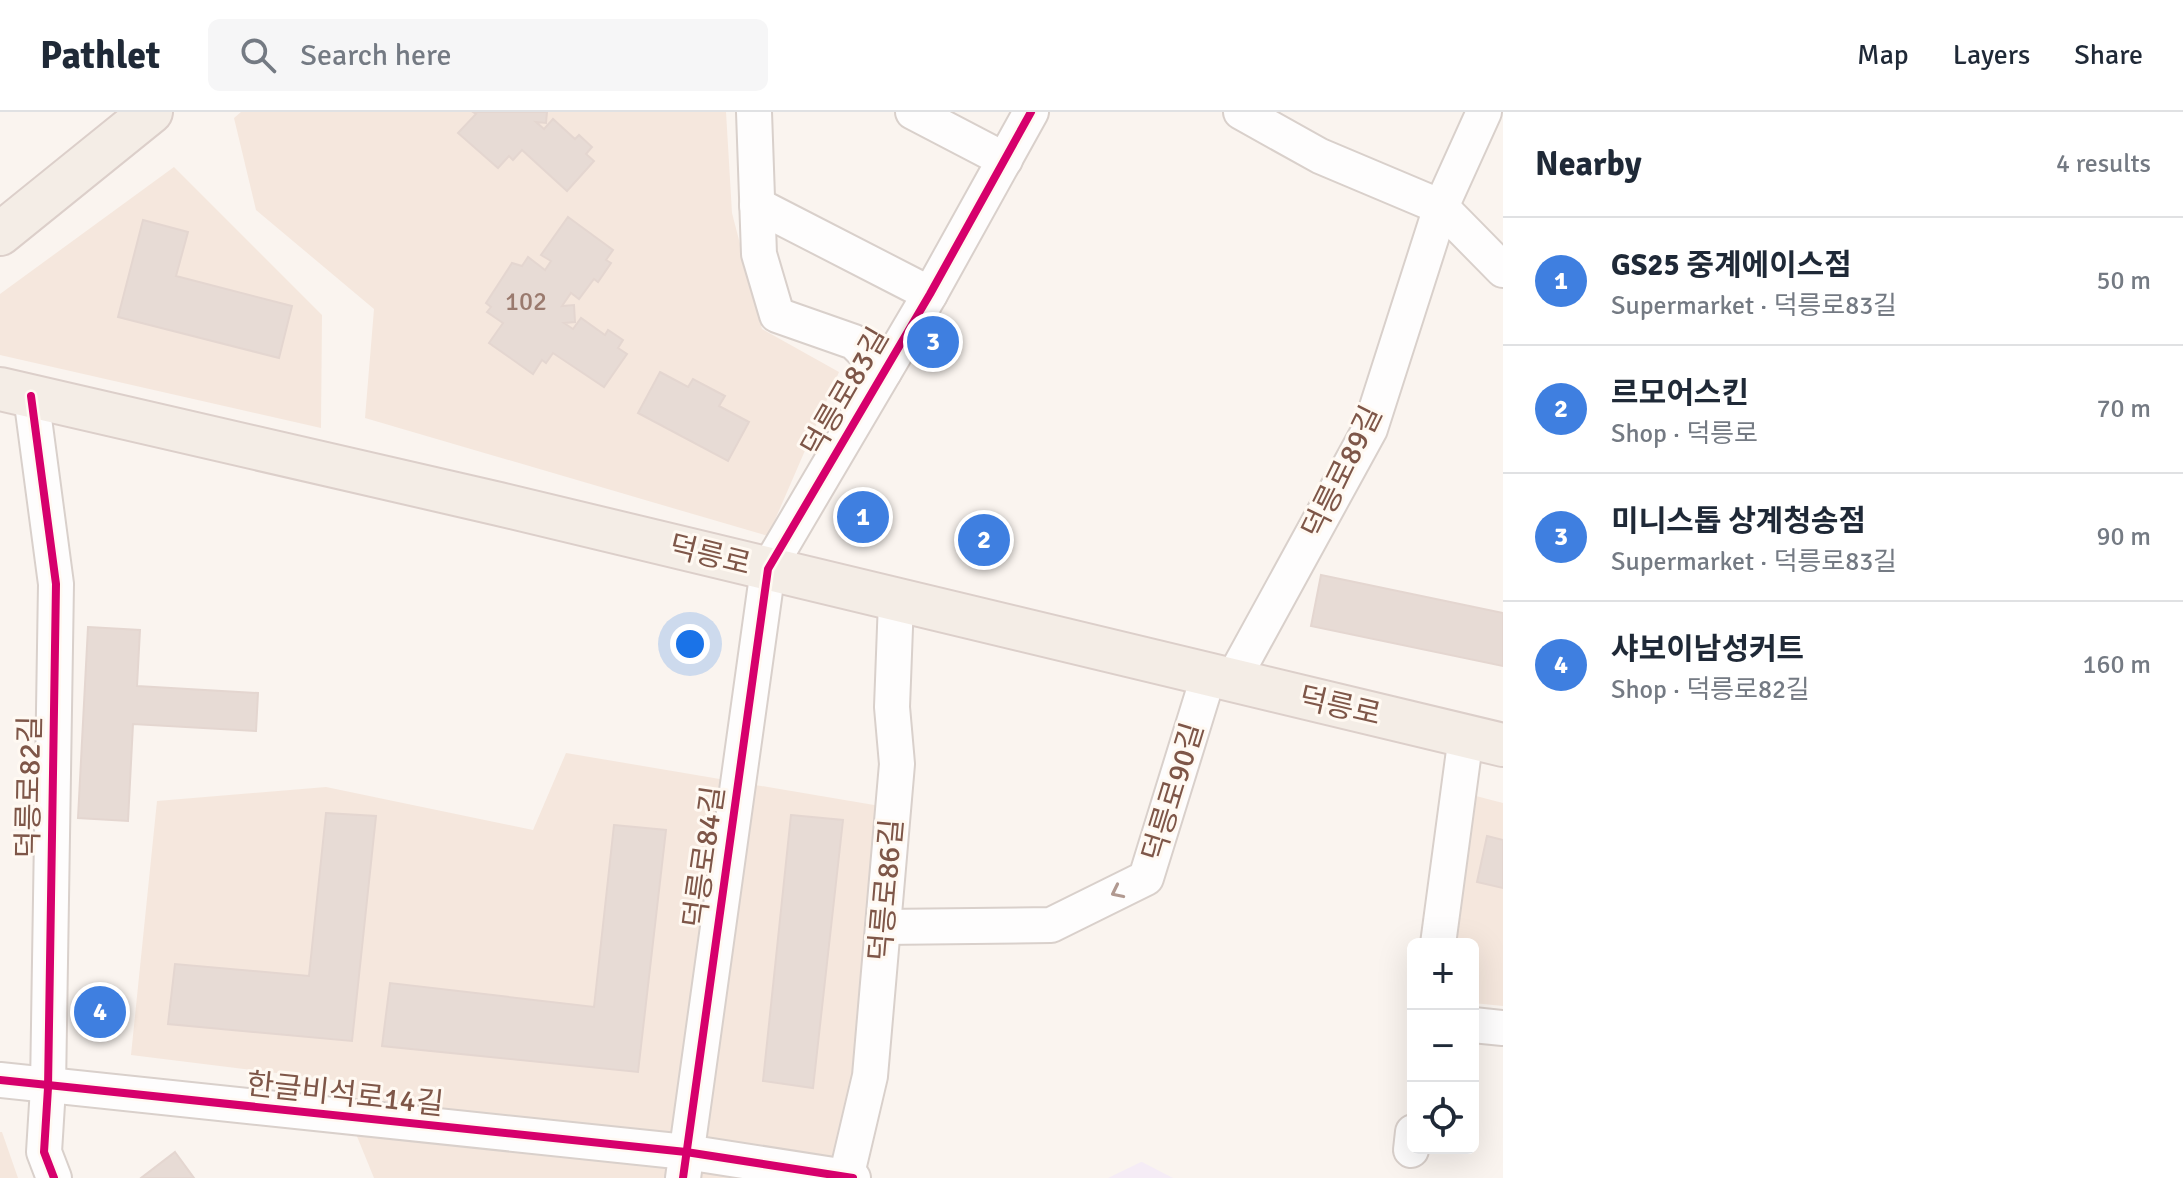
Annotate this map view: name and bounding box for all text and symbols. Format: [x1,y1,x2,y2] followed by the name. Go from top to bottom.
[208,19,768,91] search box
[40,32,160,79] text: Pathlet
[236,33,280,77] icon: search
[300,37,452,74] text: Search here
[1857,38,1909,72] text: Map
[1953,38,2030,72] text: Layers
[2074,38,2143,72] text: Share
[1535,143,1642,185] text: Nearby
[2056,148,2151,180] text: 4 results
[1611,247,1852,284] text: GS25 중계에이스점
[1554,265,1568,297] text: 1
[2096,265,2151,297] text: 50 m
[505,286,547,318] house number: 102
[1611,290,1897,322] text: Supermarket · 덕릉로83길
[907,312,959,372] pin: 3
[794,321,897,463] street label: 덕릉로83길
[1611,375,1749,412] text: 르모어스킨
[1554,393,1568,425] text: 2
[2096,393,2151,425] text: 70 m
[1295,400,1390,545] street label: 덕릉로89길
[1611,418,1758,450] text: Shop · 덕릉로
[837,487,889,547] pin: 1
[1611,503,1866,540] text: 미니스톱 상계청송점
[958,510,1010,570] pin: 2
[1554,521,1568,553] text: 3
[2096,521,2151,553] text: 90 m
[665,528,755,583] street label: 덕릉로
[1611,546,1897,578] text: Supermarket · 덕릉로83길
[670,624,710,664] your location
[1611,631,1804,668] text: 샤보이남성커트
[1554,649,1568,681] text: 4
[2082,649,2151,681] text: 160 m
[1611,674,1810,706] text: Shop · 덕릉로82길
[1295,679,1384,734] street label: 덕릉로
[10,715,49,859] street label: 덕릉로82길
[1135,718,1212,866] street label: 덕릉로90길
[676,784,733,930] street label: 덕릉로84길
[862,817,911,963] street label: 덕릉로86길
[1110,882,1125,898] one-way arrow
[1407,938,1479,1154] map controls
[1407,938,1479,1010] button: +
[74,982,126,1042] pin: 4
[1407,1010,1479,1082] button: −
[245,1066,445,1123] street label: 한글비석로14길
[1407,1082,1479,1154] button: locate

